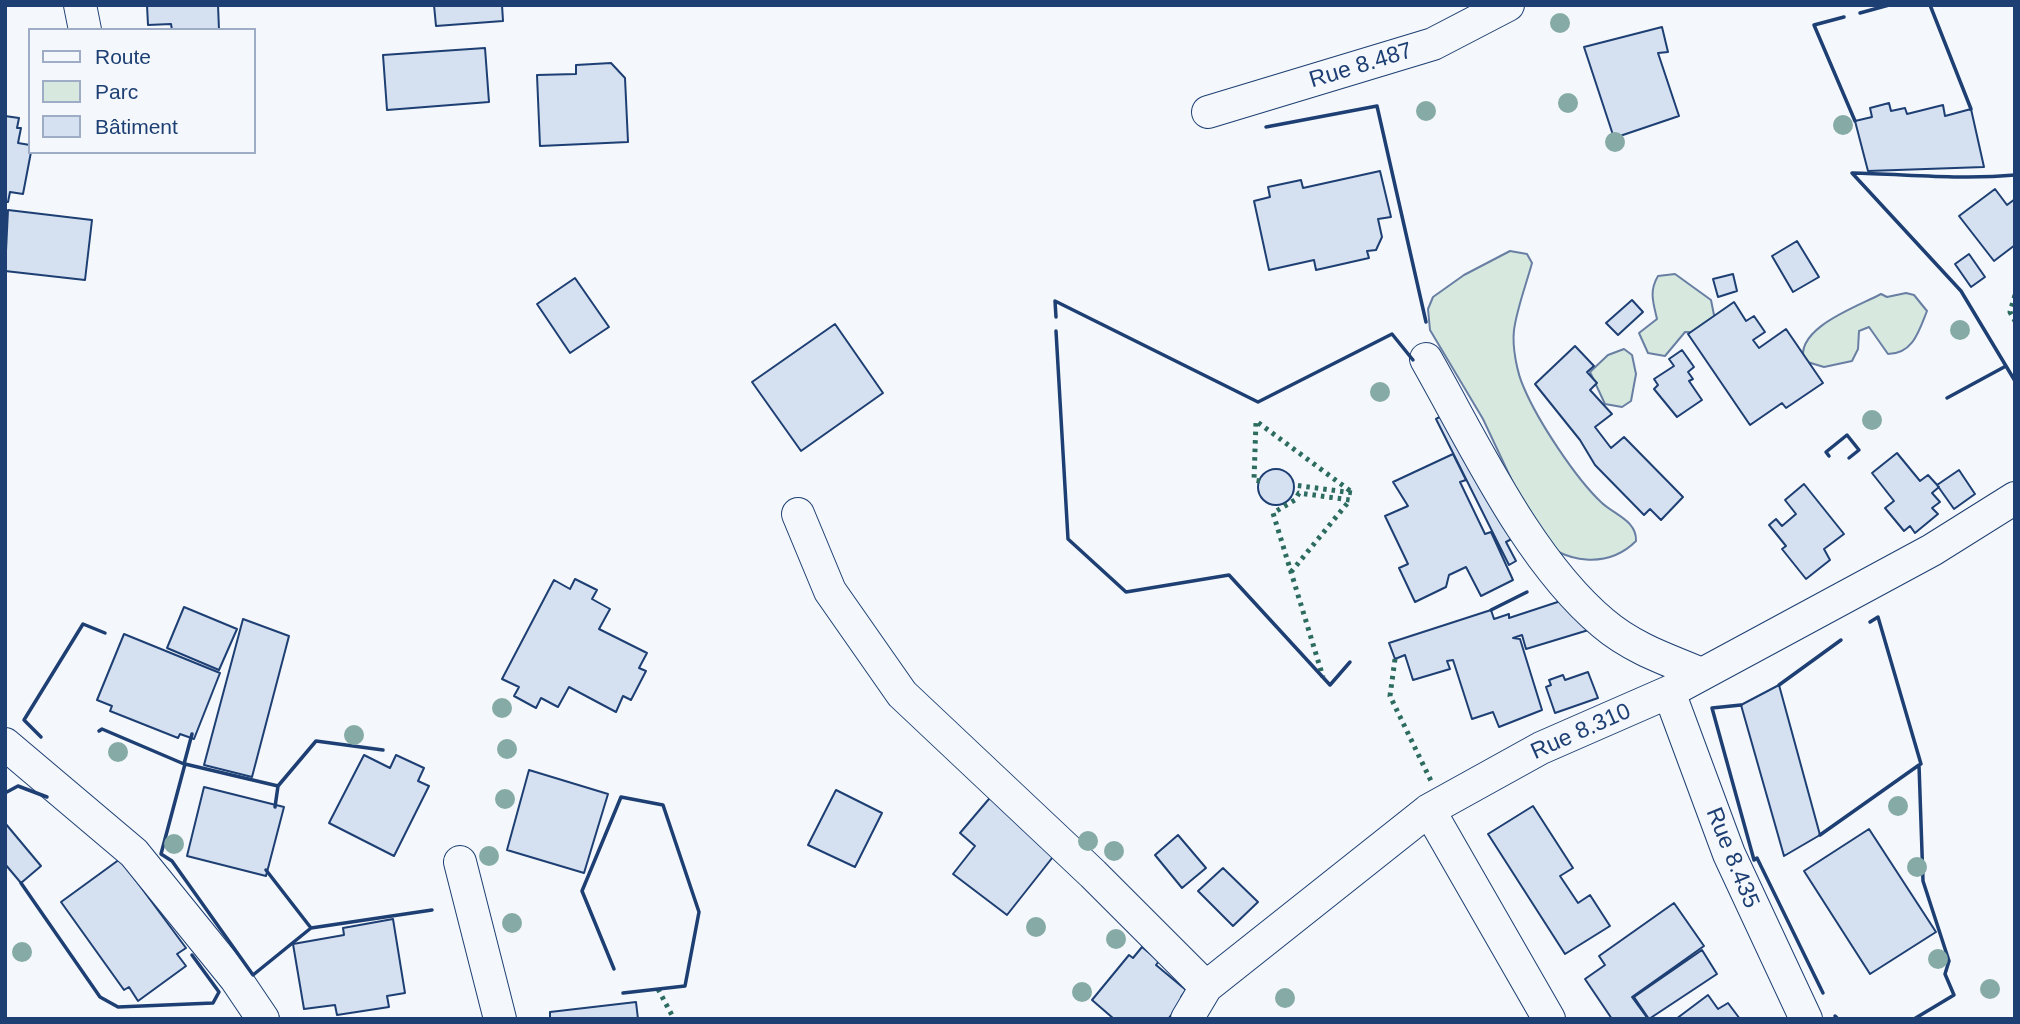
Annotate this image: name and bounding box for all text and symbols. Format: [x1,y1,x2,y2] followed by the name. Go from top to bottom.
[28,28,256,154] legend
[1306,37,1416,95] street label: Rue 8.487
[95,45,151,68] text: Route
[95,80,138,103] text: Parc
[95,115,178,138] text: Bâtiment
[1527,698,1635,766] street label: Rue 8.310
[1699,804,1765,912] street label: Rue 8.435

